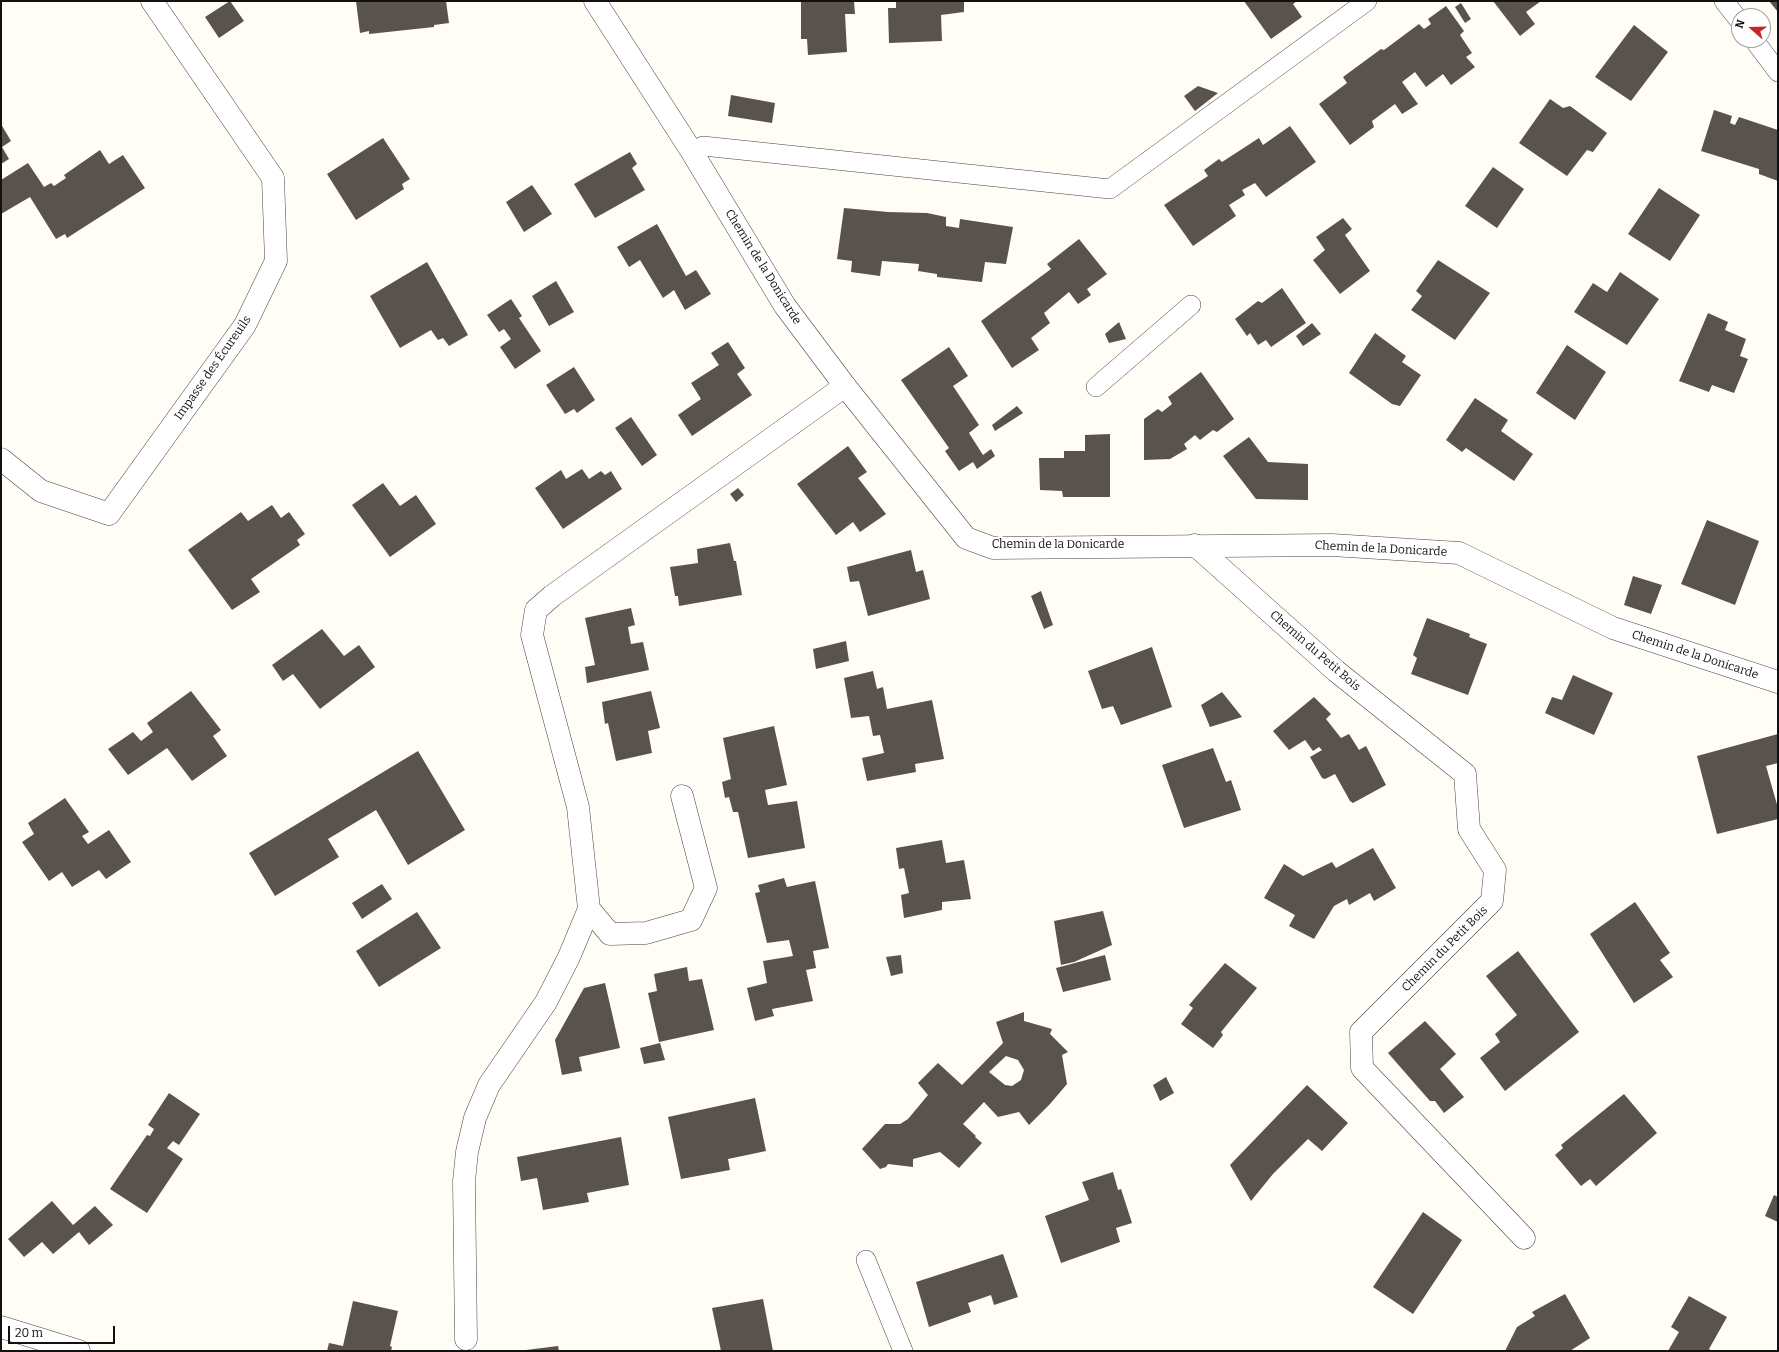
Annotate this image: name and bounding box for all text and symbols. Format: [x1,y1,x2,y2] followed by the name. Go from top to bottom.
[1731,8,1771,48] north arrow
[1733,18,1748,30] text: N
[722,207,804,327] street label: Chemin de la Donicarde
[172,313,254,423] street label: Impasse des Écureuils
[992,538,1124,552] street label: Chemin de la Donicarde
[1314,538,1448,560] street label: Chemin de la Donicarde
[1267,608,1363,694] street label: Chemin du Petit Bois
[1630,628,1760,682] street label: Chemin de la Donicarde
[1399,903,1491,995] street label: Chemin du Petit Bois
[10,1318,117,1344] scale bar
[15,1326,43,1340] text: 20 m

